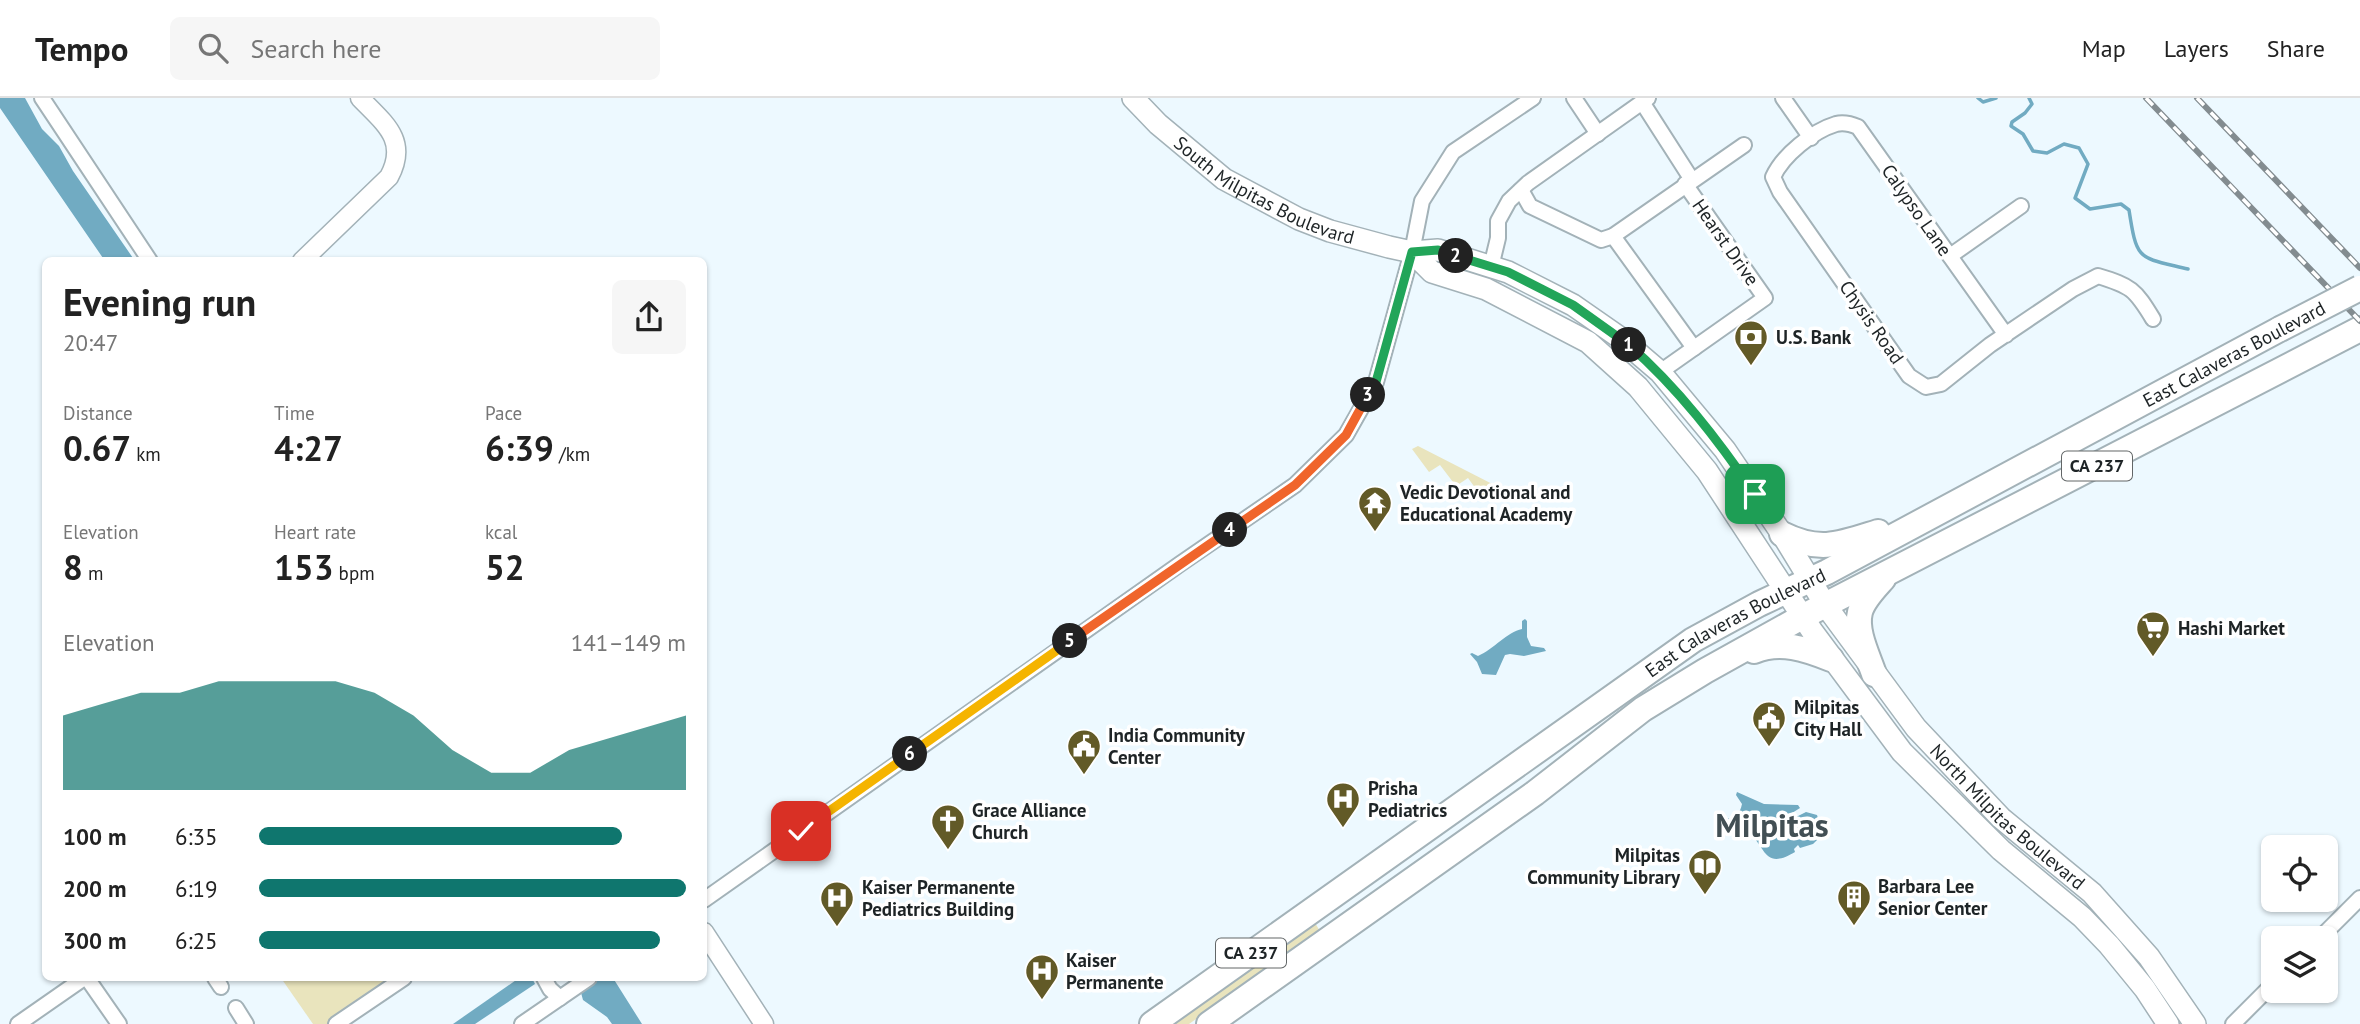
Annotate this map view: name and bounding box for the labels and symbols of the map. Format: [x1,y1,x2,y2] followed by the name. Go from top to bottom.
[1169,131,1357,249] street label: South Milpitas Boulevard
[1877,159,1957,261] street label: Calypso Lane
[1687,194,1765,290] street label: Hearst Drive
[1438,238,1474,274] pin: 2
[1834,276,1910,368] street label: Chysis Road
[2139,296,2329,412] street label: East Calaveras Boulevard
[1732,318,1770,367] bank icon: U.S. Bank
[1776,325,1852,349] place label: U.S. Bank
[1612,328,1646,362] pin: 1
[1350,378,1386,412] pin: 3
[2062,452,2132,480] road number: CA 237
[1725,464,1785,524] pin
[1399,480,1573,526] place label: Vedic Devotional and Educational Academy
[1356,484,1394,533] temple icon: Vedic Devotional and Educational Academy
[1212,512,1248,548] pin: 4
[1640,562,1829,682] street label: East Calaveras Boulevard
[2134,609,2172,658] supermarket icon: Hashi Market
[2178,616,2285,640] place label: Hashi Market
[1052,624,1088,658] pin: 5
[1794,695,1863,741] place label: Milpitas City Hall
[1750,699,1788,748] public building icon: Milpitas City Hall
[1108,723,1246,769] place label: India Community Center
[1065,727,1103,776] public building icon: India Community Center
[892,736,928,772] pin: 6
[1925,739,2090,895] street label: North Milpitas Boulevard
[1368,776,1447,822] place label: Prisha Pediatrics
[1324,780,1362,829] hospital icon: Prisha Pediatrics
[972,798,1086,844] place label: Grace Alliance Church
[771,801,831,861] pin
[929,802,967,851] church icon: Grace Alliance Church
[1715,803,1829,846] district label: Milpitas
[1527,843,1681,889] place label: Milpitas Community Library
[1686,847,1724,896] library icon: Milpitas Community Library
[1878,874,1988,920] place label: Barbara Lee Senior Center
[862,875,1015,921] place label: Kaiser Permanente Pediatrics Building
[1835,878,1873,927] building icon: Barbara Lee Senior Center
[818,879,856,928] hospital icon: Kaiser Permanente Pediatrics Building
[1216,938,1286,968] road number: CA 237
[1066,948,1164,994] place label: Kaiser Permanente
[1023,952,1061,1001] hospital icon: Kaiser Permanente

